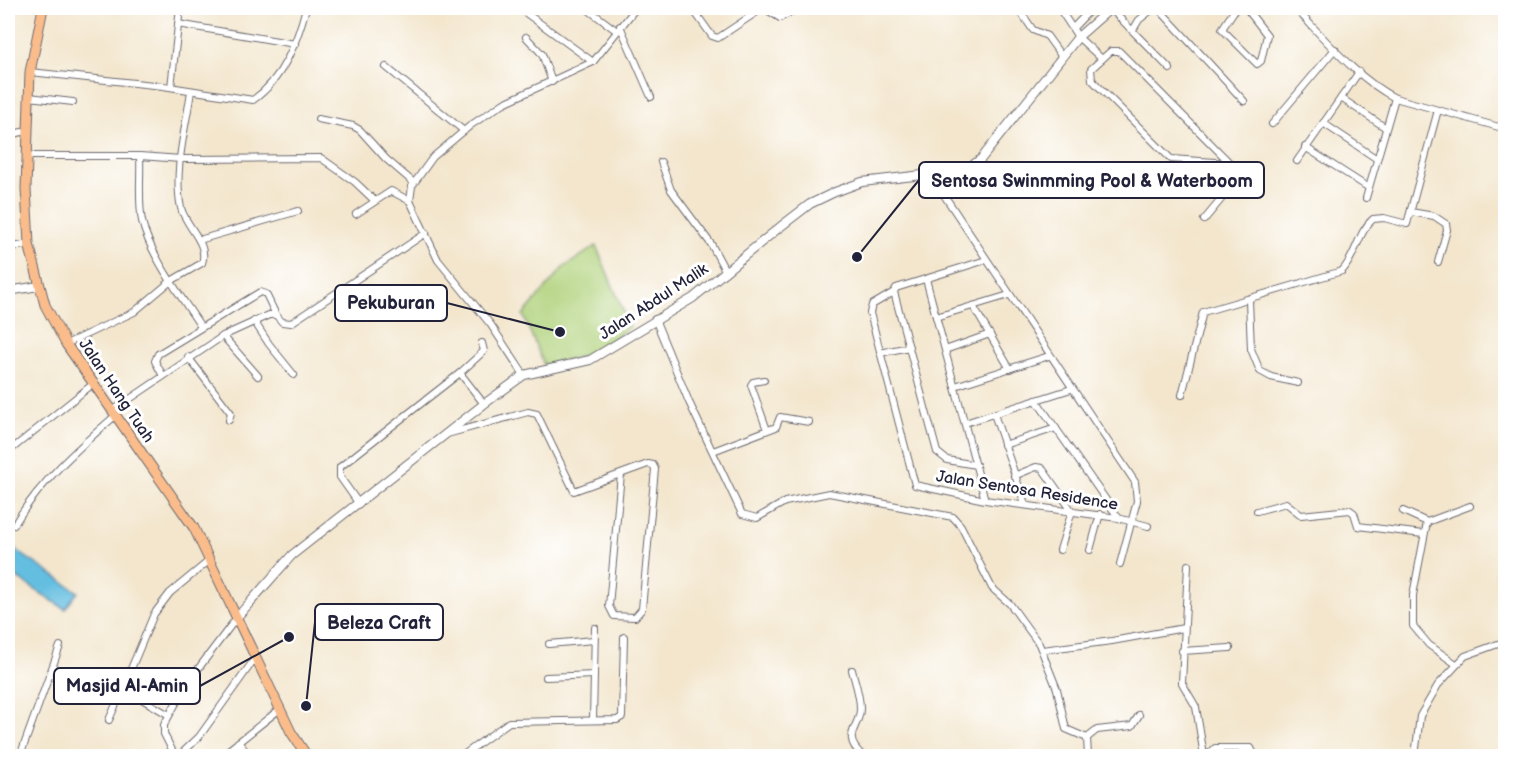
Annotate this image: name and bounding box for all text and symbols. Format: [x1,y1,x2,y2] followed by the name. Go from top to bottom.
[919,162,1264,198] callout: Sentosa Swinmming Pool & Waterboom
[931,171,1253,192] text: Sentosa Swinmming Pool & Waterboom
[596,260,712,344] street label: Jalan Abdul Malik
[335,285,447,321] callout: Pekuburan
[347,293,435,314] text: Pekuburan
[74,336,158,447] street label: Jalan Hang Tuah
[935,467,1120,515] street label: Jalan Sentosa Residence
[315,604,443,640] callout: Beleza Craft
[327,613,431,634] text: Beleza Craft
[54,668,200,704] callout: Masjid Al-Amin
[66,676,188,697] text: Masjid Al-Amin

